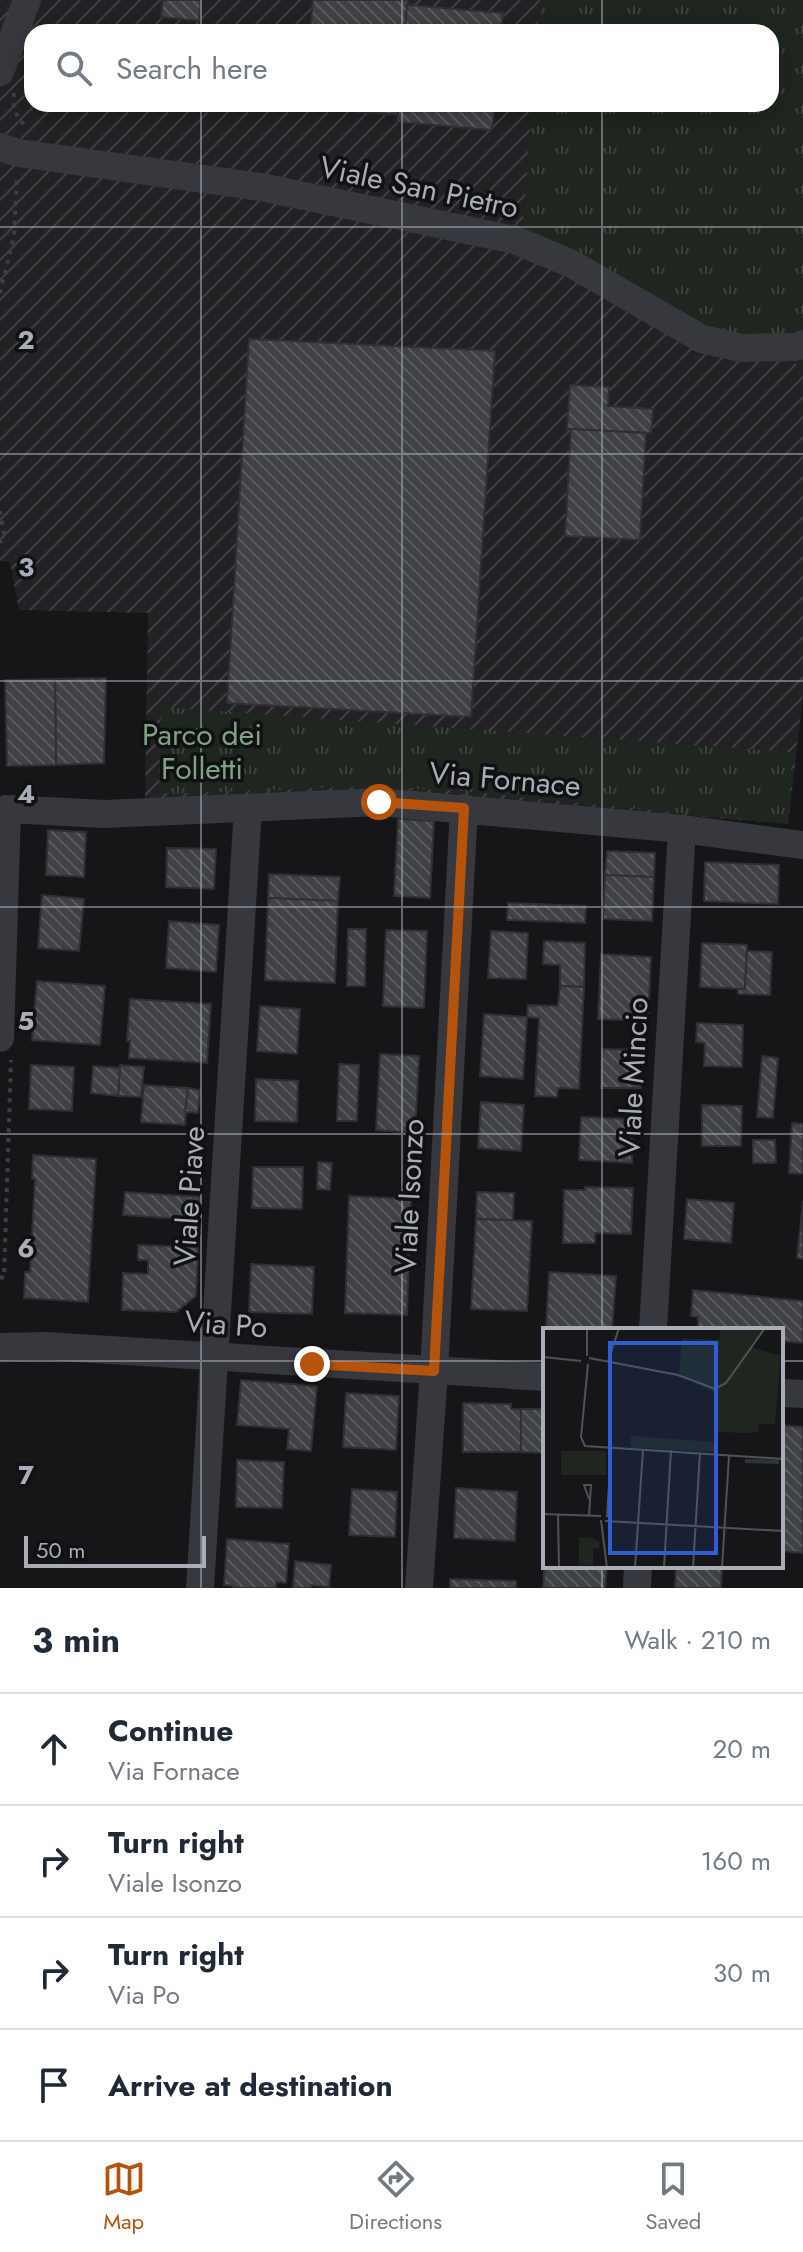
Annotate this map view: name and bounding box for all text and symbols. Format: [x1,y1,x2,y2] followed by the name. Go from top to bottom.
[24,24,779,112] search box
[52,46,96,90] icon: search
[116,47,268,90] text: Search here
[316,145,522,229] street label: Viale San Pietro
[17,321,35,359] text: 2
[18,548,34,586] text: 3
[142,713,262,790] park label: Parco dei Folletti
[428,751,582,807] street label: Via Fornace
[17,775,35,813] text: 4
[361,784,397,820] route start
[607,996,659,1158] street label: Viale Mincio
[18,1002,34,1040] text: 5
[383,1118,435,1274] street label: Viale Isonzo
[163,1125,215,1267] street label: Viale Piave
[17,1229,35,1267] text: 6
[183,1300,269,1348] street label: Via Po
[543,1328,783,1568] inset map
[294,1346,330,1382] route end
[18,1456,34,1494] text: 7
[24,1532,206,1568] scale bar
[36,1534,85,1566] text: 50 m
[32,1616,120,1665] text: 3 min
[624,1621,771,1659] text: Walk · 210 m
[108,1709,234,1752] text: Continue
[32,1727,76,1771] icon: ahead
[713,1730,771,1768] text: 20 m
[108,1752,240,1790] text: Via Fornace
[108,1821,244,1864] text: Turn right
[32,1839,76,1883] icon: right
[701,1842,771,1880] text: 160 m
[108,1864,242,1902] text: Viale Isonzo
[108,1933,244,1976] text: Turn right
[32,1951,76,1995] icon: right
[713,1954,771,1992] text: 30 m
[108,1976,180,2014] text: Via Po
[32,2063,76,2107] icon: arrive
[108,2064,393,2107] text: Arrive at destination
[102,2157,146,2237] tab: Map
[349,2157,442,2237] tab: Directions
[646,2157,701,2237] tab: Saved

